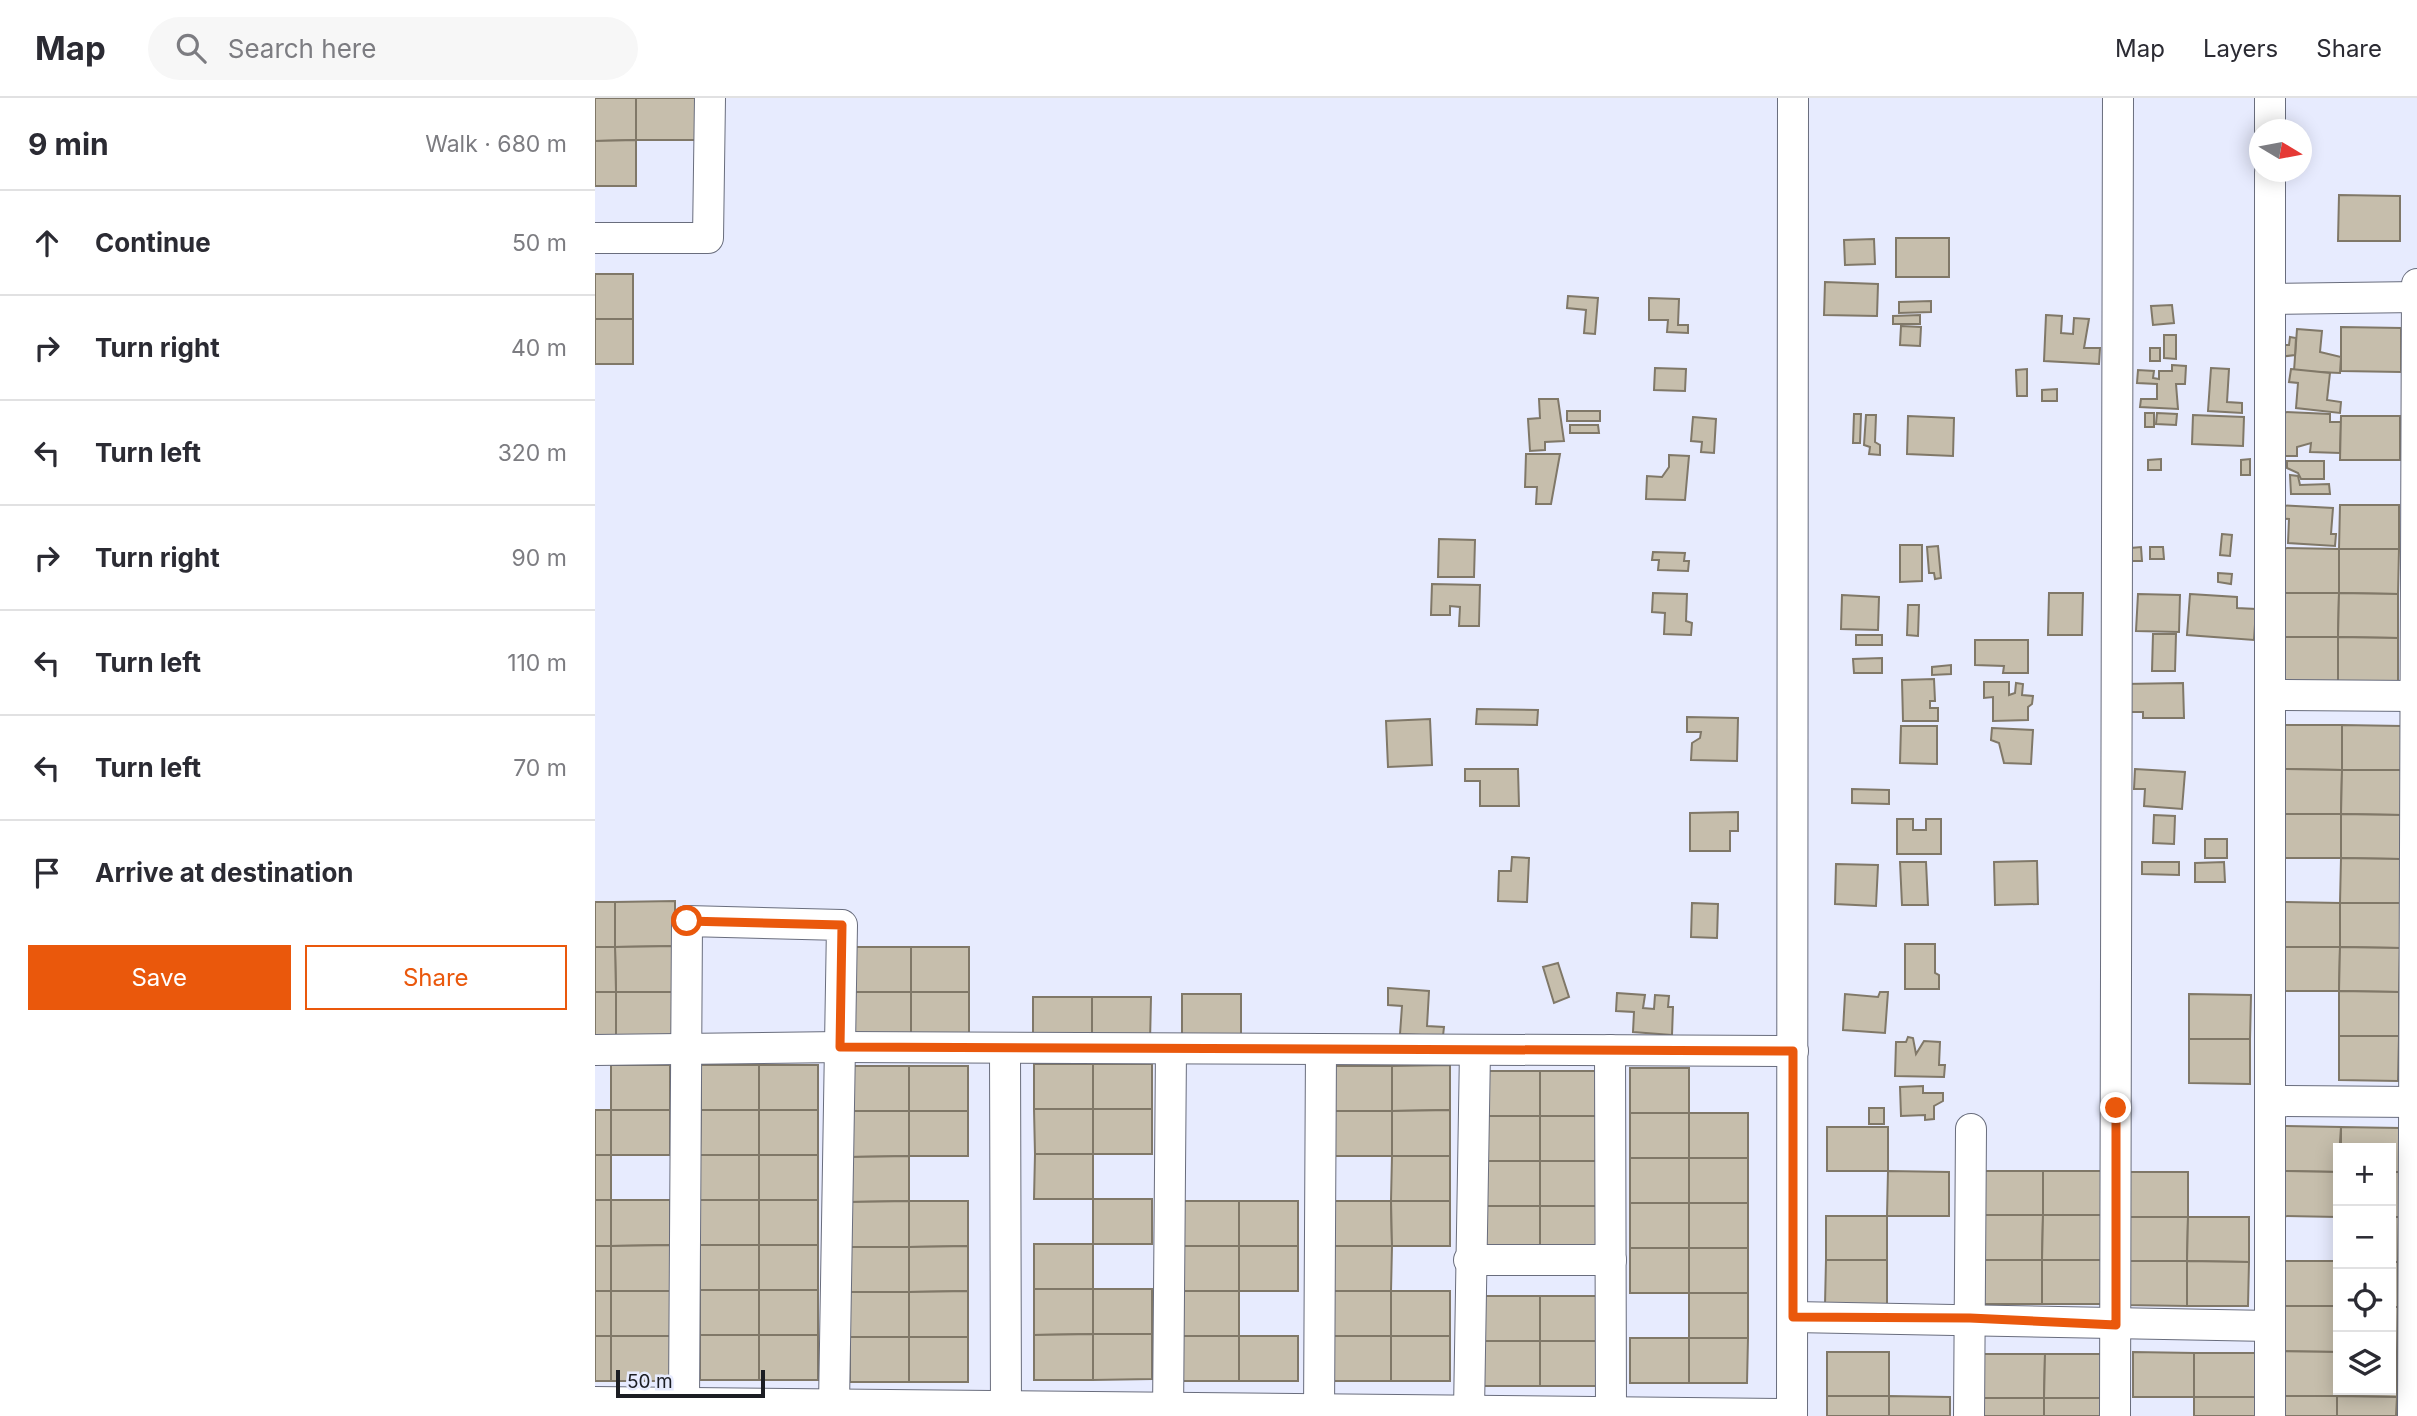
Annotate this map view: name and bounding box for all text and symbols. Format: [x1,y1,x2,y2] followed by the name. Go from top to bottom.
[148,17,638,80] search box
[35,28,106,68] text: Map
[172,29,210,67] icon: search
[228,33,376,64] text: Search here
[2115,34,2165,63] text: Map
[2203,34,2278,63] text: Layers
[2316,34,2382,63] text: Share
[2249,119,2312,182] north arrow
[28,126,109,162] text: 9 min
[425,130,567,158] text: Walk · 680 m
[28,224,66,262] icon: ahead
[95,227,211,258] text: Continue
[512,229,567,257] text: 50 m
[28,329,66,367] icon: right
[95,332,220,363] text: Turn right
[511,334,567,362] text: 40 m
[28,434,66,472] icon: left
[95,437,201,468] text: Turn left
[498,439,567,467] text: 320 m
[28,539,66,577] icon: right
[95,542,220,573] text: Turn right
[512,544,567,572] text: 90 m
[28,644,66,682] icon: left
[95,647,201,678] text: Turn left
[507,649,567,677] text: 110 m
[28,749,66,787] icon: left
[95,752,201,783] text: Turn left
[513,754,567,782] text: 70 m
[28,854,66,892] icon: arrive
[95,857,354,888] text: Arrive at destination
[671,905,702,936] route start
[28,945,291,1010] button: Save
[305,945,567,1010] button: Share
[2100,1092,2131,1123] route end
[2333,1143,2396,1395] map controls
[2333,1143,2396,1206] button: +
[2333,1206,2396,1269] button: −
[2333,1269,2396,1332] button: locate
[2333,1332,2396,1395] button: layers
[616,1367,765,1399] scale bar
[627,1370,673,1393] text: 50 m

